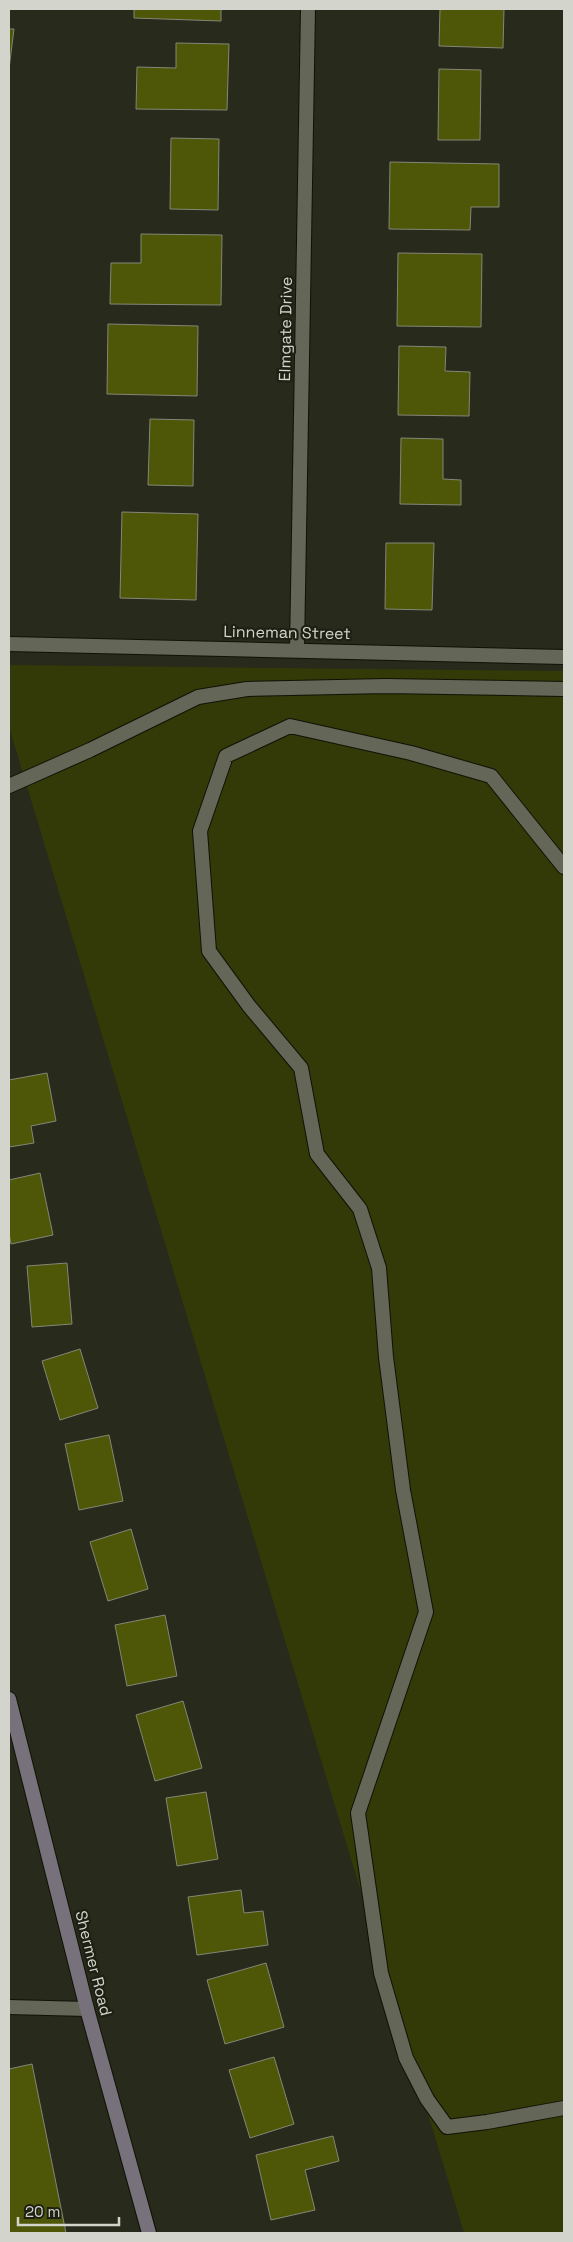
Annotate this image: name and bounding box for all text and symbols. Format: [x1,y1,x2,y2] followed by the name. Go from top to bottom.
[274,277,297,382] street label: Elmgate Drive
[223,621,351,644] street label: Linneman Street
[70,1908,117,2018] street label: Shermer Road
[18,2194,119,2226] scale bar
[25,2202,60,2221] text: 20 m

